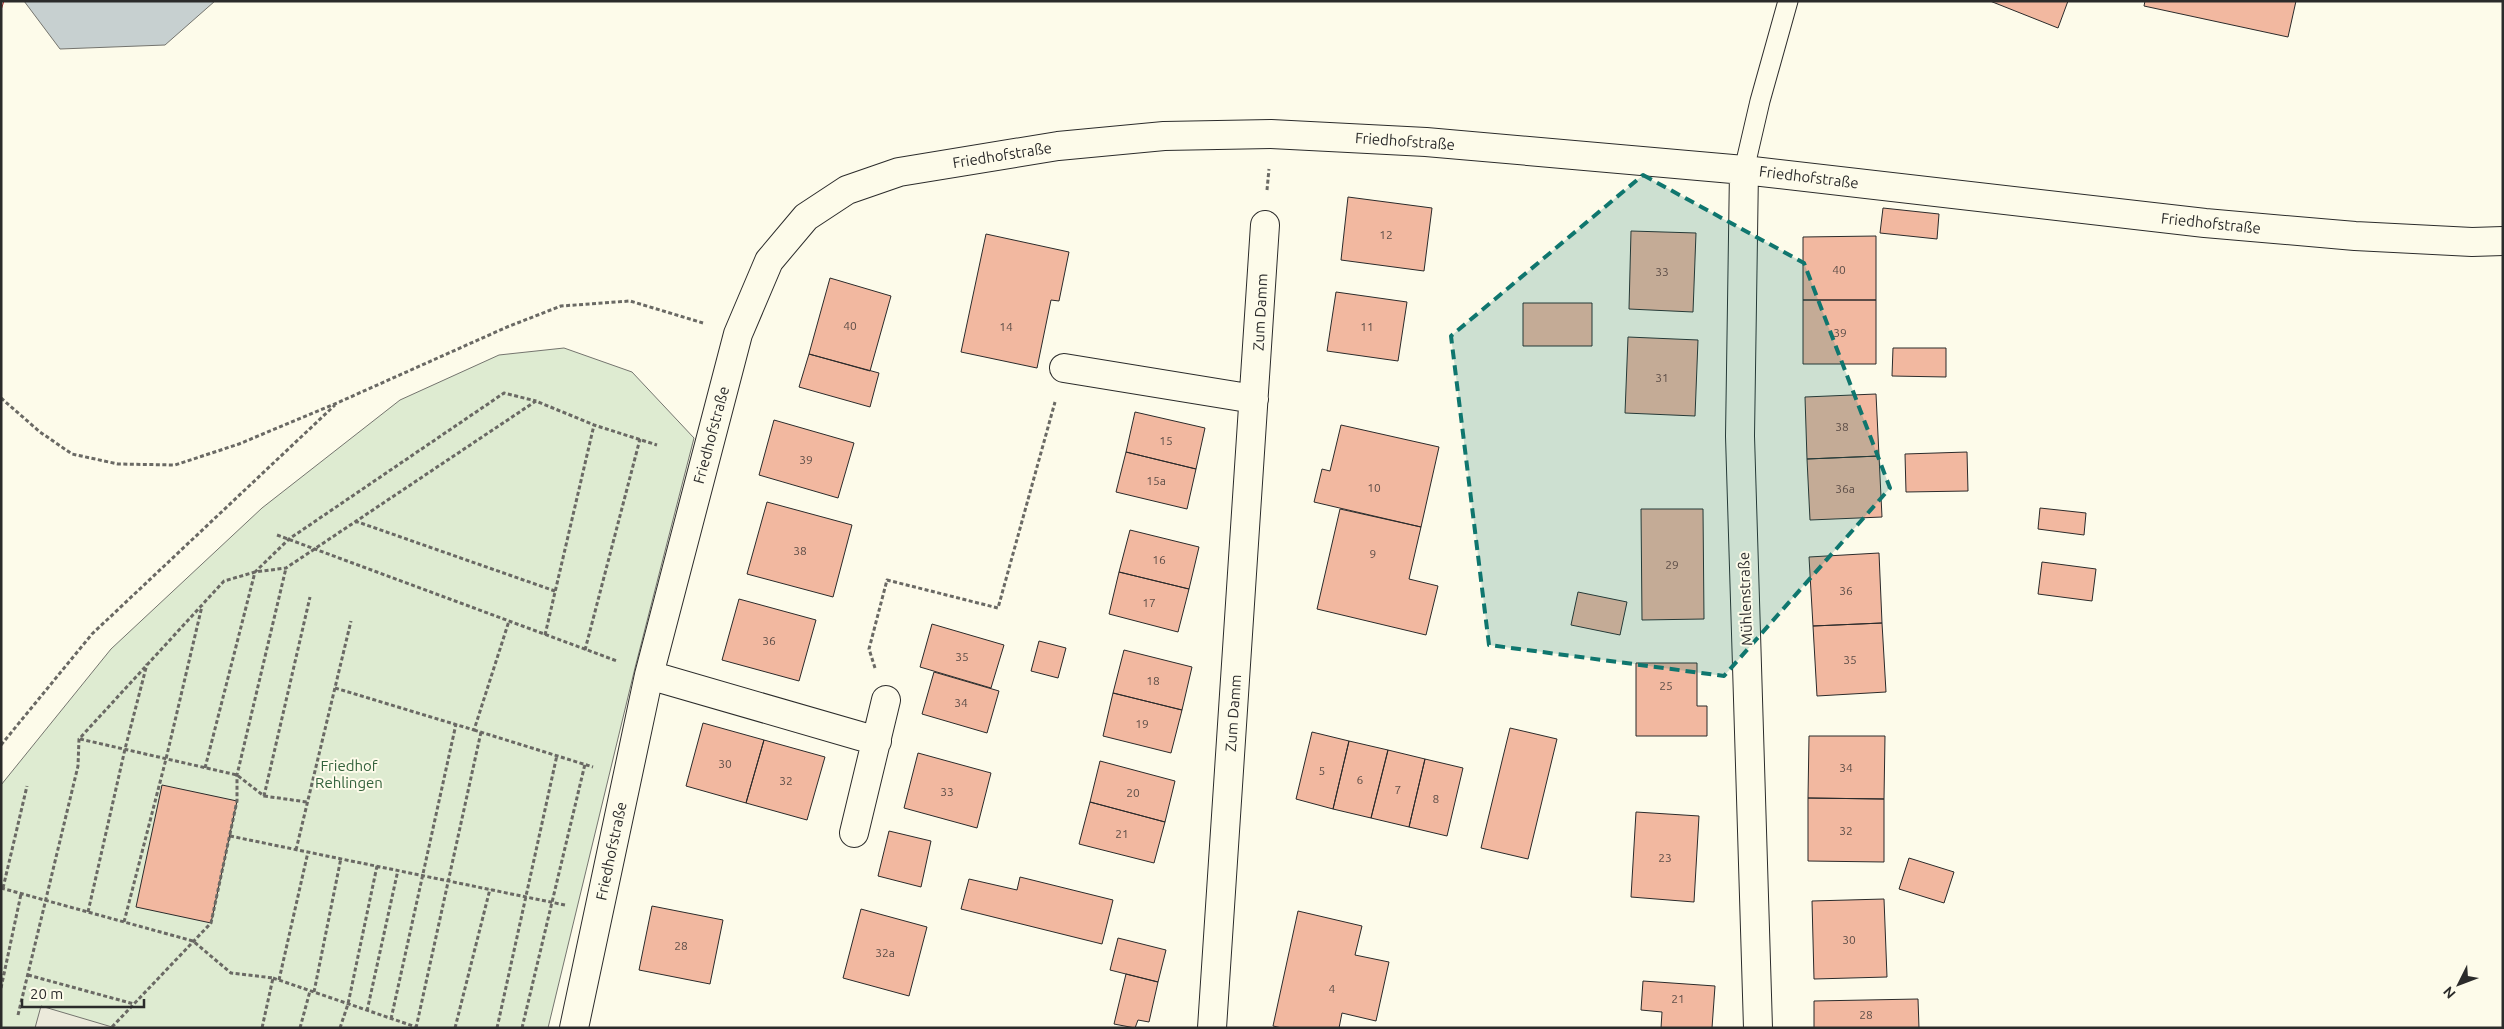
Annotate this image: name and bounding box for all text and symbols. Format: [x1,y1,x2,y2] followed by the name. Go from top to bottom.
[1354,129,1456,153] street label: Friedhofstraße
[951,139,1053,171] street label: Friedhofstraße
[1758,162,1860,192] street label: Friedhofstraße
[2160,209,2262,237] street label: Friedhofstraße
[1379,228,1393,241] house number: 12
[1832,263,1846,276] house number: 40
[1655,265,1669,278] house number: 33
[1249,273,1271,351] street label: Zum Damm
[843,319,857,332] house number: 40
[999,320,1013,333] house number: 14
[1360,320,1374,333] house number: 11
[1833,326,1847,339] house number: 39
[1655,371,1669,384] house number: 31
[690,384,732,486] street label: Friedhofstraße
[1835,420,1849,433] house number: 38
[1159,434,1173,447] house number: 15
[799,453,813,466] house number: 39
[1146,474,1166,487] house number: 15a
[1367,481,1381,494] house number: 10
[1835,482,1855,495] house number: 36a
[793,544,807,557] house number: 38
[1370,547,1376,560] house number: 9
[1735,552,1755,646] street label: Mühlenstraße
[1152,553,1166,566] house number: 16
[1665,558,1679,571] house number: 29
[1839,584,1853,597] house number: 36
[1142,596,1156,609] house number: 17
[762,634,776,647] house number: 36
[955,650,969,663] house number: 35
[1843,653,1857,666] house number: 35
[1146,674,1160,687] house number: 18
[1222,674,1244,752] street label: Zum Damm
[1659,679,1673,692] house number: 25
[954,696,968,709] house number: 34
[1135,717,1149,730] house number: 19
[315,757,383,791] park label: Friedhof Rehlingen
[718,757,732,770] house number: 30
[1839,761,1853,774] house number: 34
[1319,764,1325,777] house number: 5
[1357,773,1364,786] house number: 6
[779,774,793,787] house number: 32
[1395,783,1401,796] house number: 7
[940,785,954,798] house number: 33
[1126,786,1140,799] house number: 20
[1433,792,1440,805] house number: 8
[592,800,630,902] street label: Friedhofstraße
[1839,824,1853,837] house number: 32
[1115,827,1129,840] house number: 21
[1658,851,1672,864] house number: 23
[1842,933,1856,946] house number: 30
[674,939,688,952] house number: 28
[875,946,895,959] house number: 32a
[2434,959,2484,1009] north arrow
[22,976,145,1008] scale bar
[1329,982,1336,995] house number: 4
[2440,983,2459,1002] text: N
[30,985,63,1002] text: 20 m
[1671,992,1685,1005] house number: 21
[1859,1008,1873,1021] house number: 28

